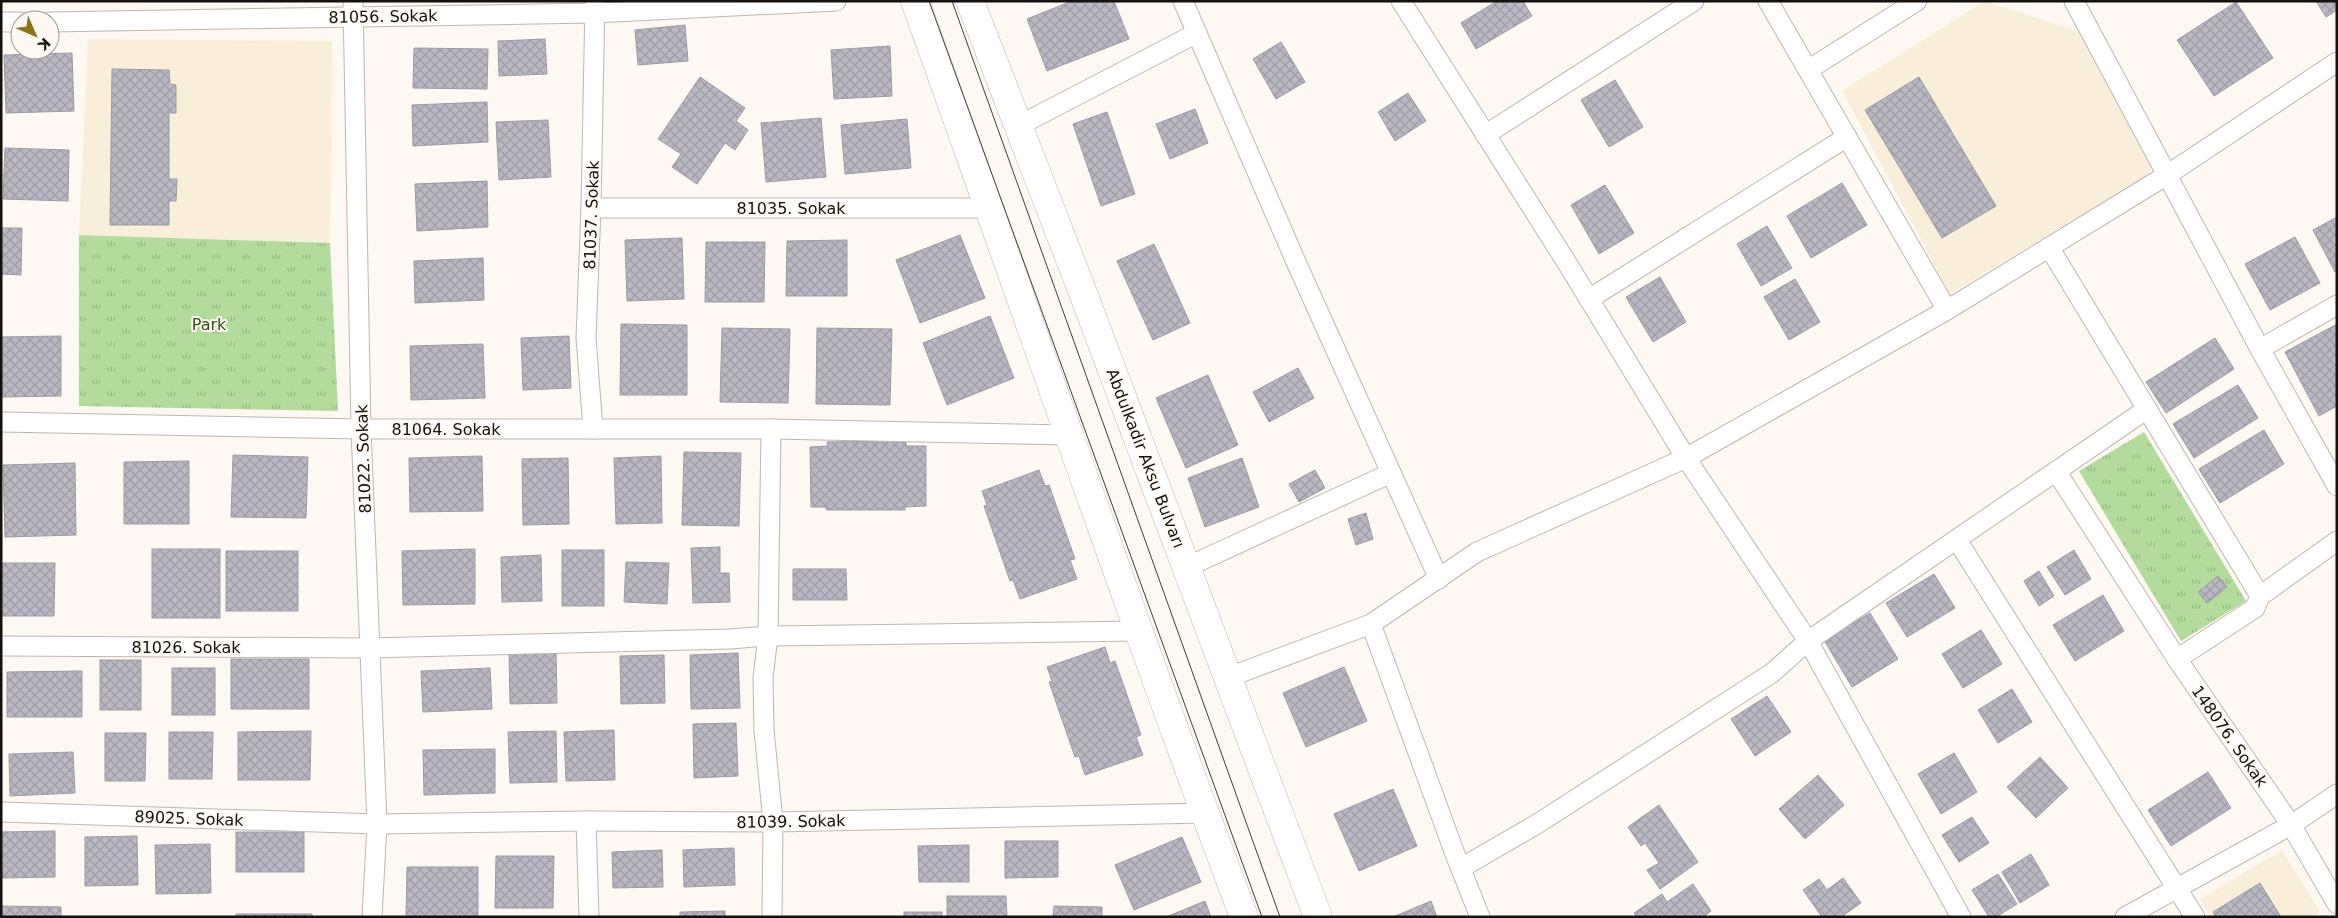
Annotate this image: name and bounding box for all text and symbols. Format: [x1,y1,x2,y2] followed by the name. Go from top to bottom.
[328,6,438,27] street label: 81056. Sokak
[10,10,60,60] north arrow
[34,35,54,54] text: K
[580,159,603,270] street label: 81037. Sokak
[736,199,846,218] street label: 81035. Sokak
[192,315,227,334] park label: Park
[1103,366,1189,551] street label: Abdulkadir Aksu Bulvarı
[352,403,375,514] street label: 81022. Sokak
[391,420,501,439] street label: 81064. Sokak
[131,638,241,657] street label: 81026. Sokak
[2188,682,2272,791] street label: 148076. Sokak
[134,807,245,830] street label: 89025. Sokak
[736,811,846,832] street label: 81039. Sokak

